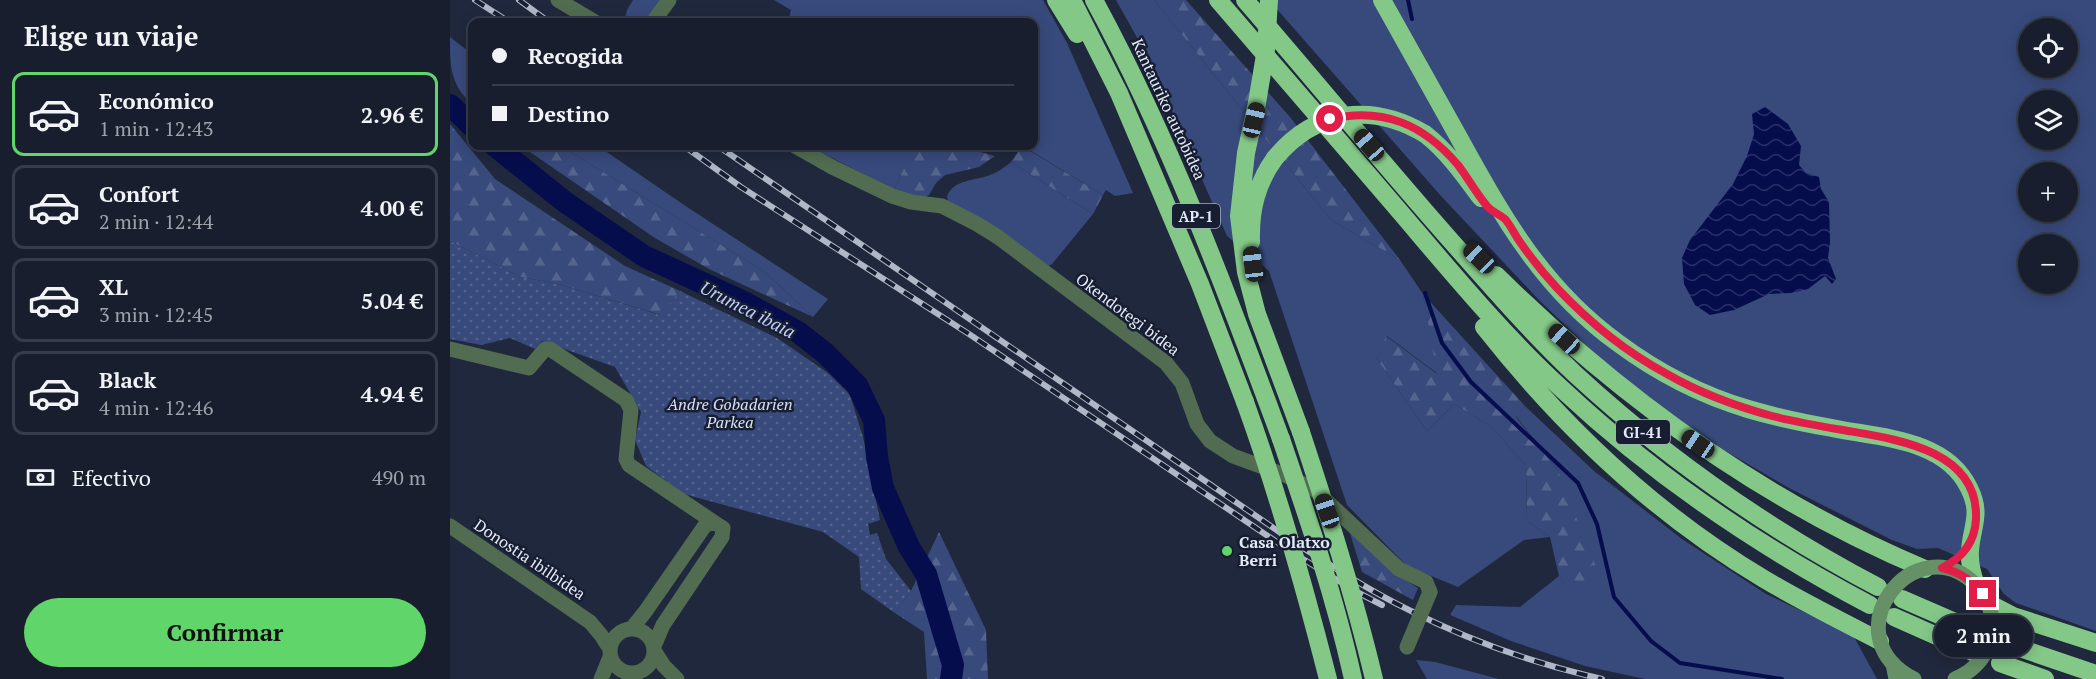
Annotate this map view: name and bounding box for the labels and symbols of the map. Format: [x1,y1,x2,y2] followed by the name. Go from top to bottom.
[1127,35,1211,183] street label: Kantauriko autobidea
[1241,100,1267,140] car
[1316,105,1343,132] route start
[1350,126,1388,164] car
[1172,204,1220,228] road number: AP-1
[1460,239,1498,277] car
[1242,245,1264,283] car
[1072,268,1184,360] street label: Okendotegi bidea
[696,275,800,343] water label: Urumea ibaia
[1545,320,1583,358] car
[666,393,793,433] park label: Andre Gobadarien Parkea
[1616,420,1670,444] road number: GI-41
[1678,426,1718,462] car
[1313,491,1341,531] car
[470,514,590,604] street label: Donostia ibilbidea
[1239,531,1330,571] place label: Casa Olatxo Berri
[1220,544,1234,558] marker: Casa Olatxo Berri
[1969,580,1996,607] route end
[1934,615,2032,657] callout: 2 min

